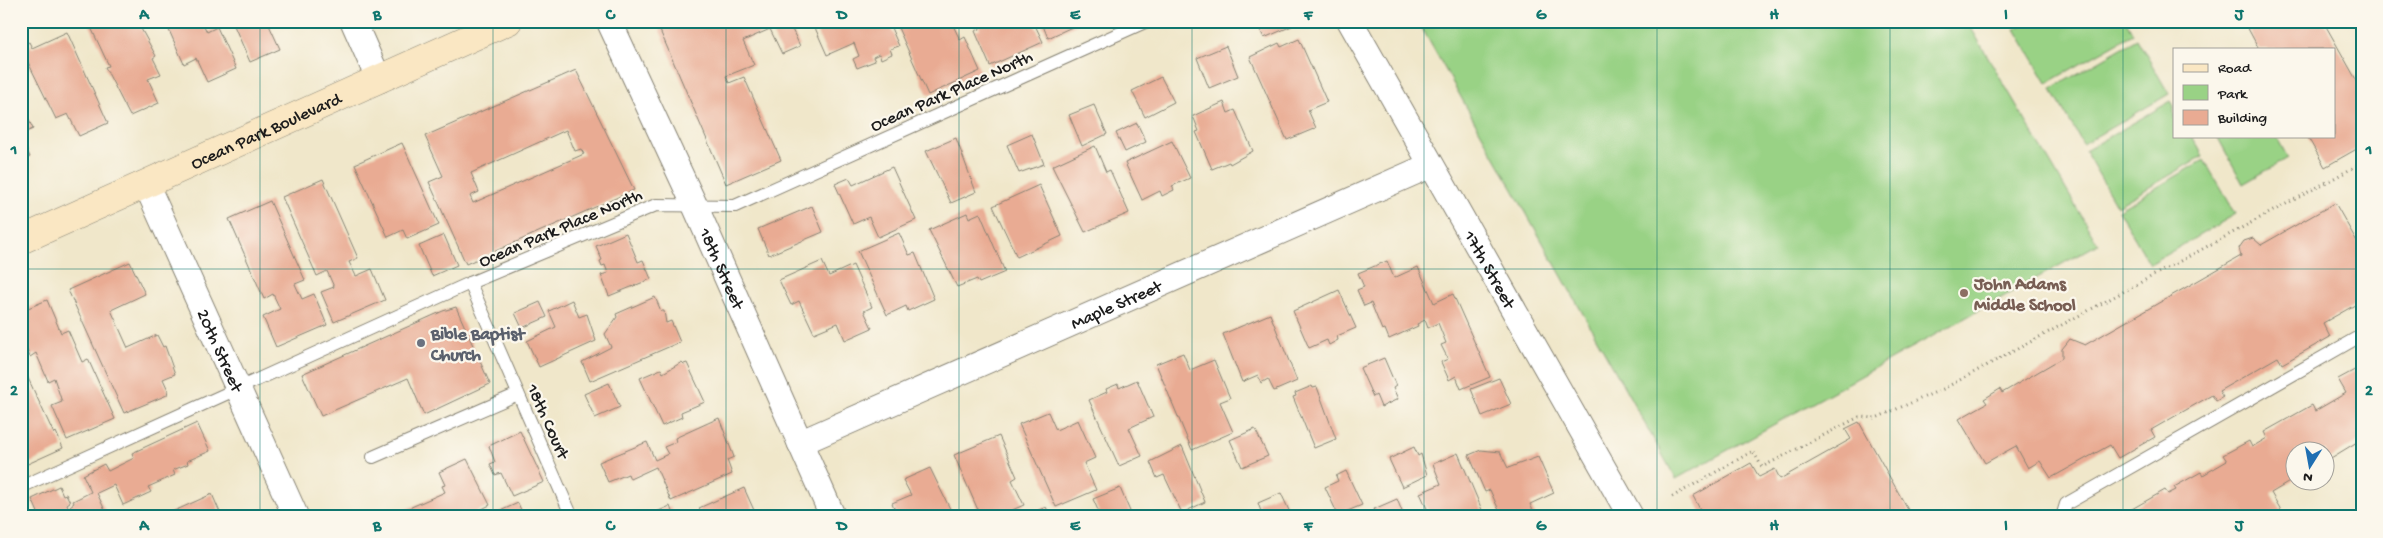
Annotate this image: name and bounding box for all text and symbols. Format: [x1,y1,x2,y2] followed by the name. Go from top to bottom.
[138,7,150,26] text: A
[372,7,382,26] text: B
[605,7,616,26] text: C
[835,7,848,26] text: D
[1070,7,1081,26] text: E
[1303,7,1314,26] text: F
[1536,7,1547,26] text: G
[1769,7,1779,26] text: H
[2004,7,2008,26] text: I
[2234,7,2245,26] text: J
[867,47,1037,138] street label: Ocean Park Place North
[2173,48,2336,138] legend
[2218,60,2252,78] text: Road
[2217,86,2248,104] text: Park
[188,89,346,175] street label: Ocean Park Boulevard
[2217,110,2267,128] text: Building
[10,142,17,161] text: 1
[2365,142,2372,161] text: 1
[476,185,646,273] street label: Ocean Park Place North
[693,224,748,314] street label: 18th Street
[1457,227,1519,314] street label: 17th Street
[1973,275,2076,317] place label: John Adams Middle School
[1068,276,1167,335] street label: Maple Street
[1958,287,1970,299] marker: John Adams Middle School
[191,306,247,397] street label: 20th Street
[430,325,526,367] place label: Bible Baptist Church
[415,337,427,349] marker: Bible Baptist Church
[521,380,573,464] street label: 18th Court
[10,383,18,402] text: 2
[2365,383,2373,402] text: 2
[2286,440,2336,490] north arrow
[2302,467,2314,486] text: N
[138,518,150,537] text: A
[372,518,382,537] text: B
[605,518,616,537] text: C
[835,518,848,537] text: D
[1070,518,1081,537] text: E
[1303,518,1314,537] text: F
[1536,518,1547,537] text: G
[1769,518,1779,537] text: H
[2004,518,2008,537] text: I
[2234,518,2245,537] text: J

